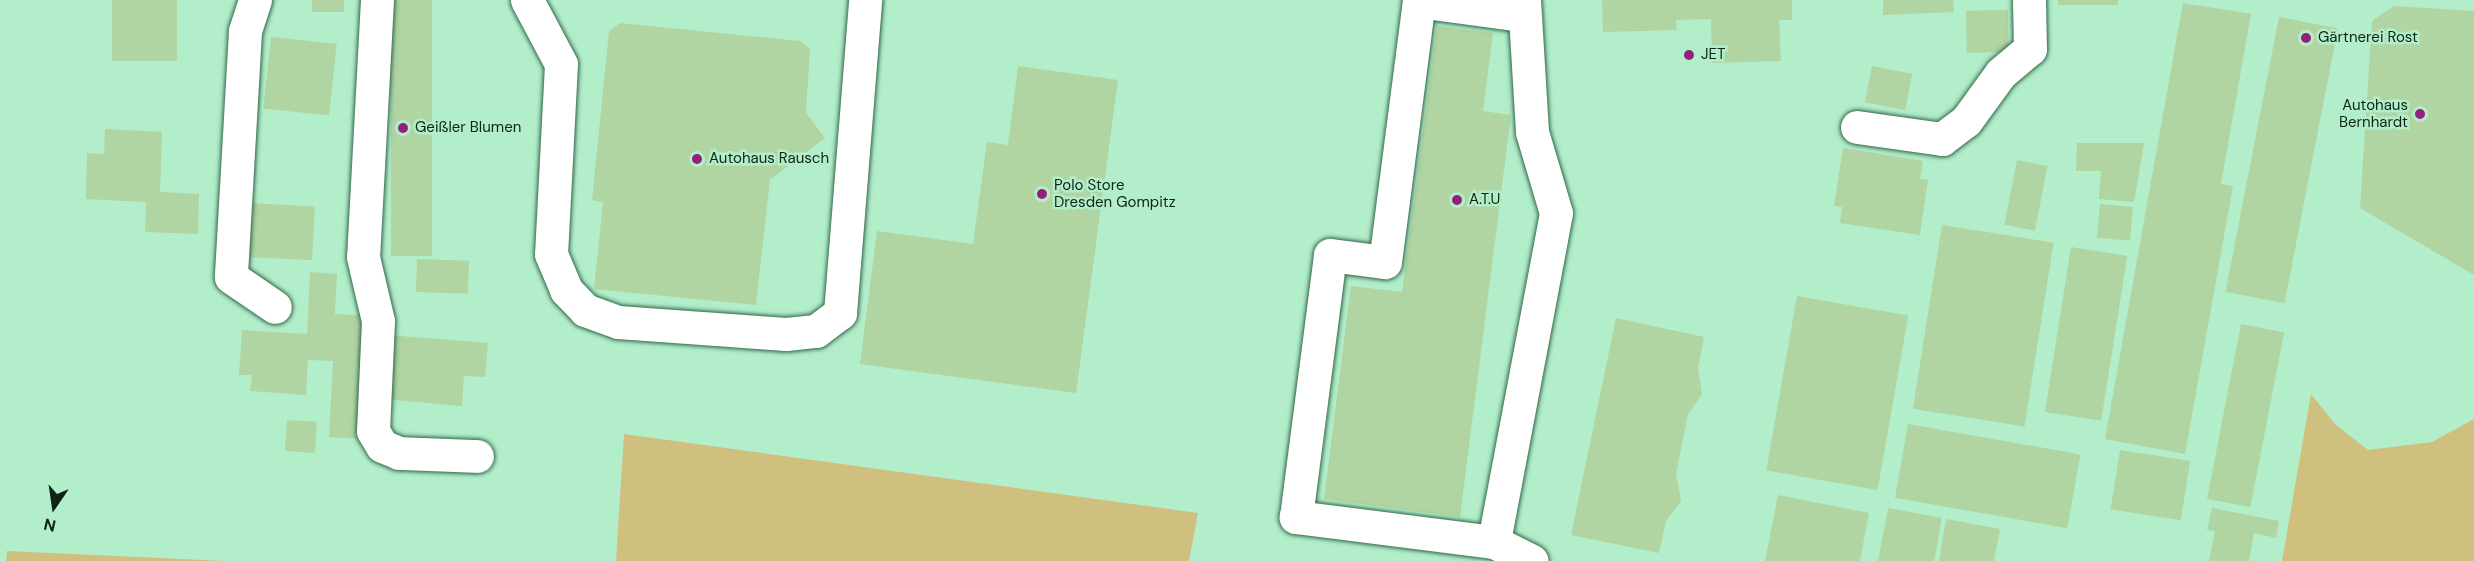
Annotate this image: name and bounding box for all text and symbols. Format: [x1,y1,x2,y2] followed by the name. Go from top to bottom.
[2318,29,2418,47] place label: Gärtnerei Rost
[2299,31,2313,45] marker: Gärtnerei Rost
[1701,46,1725,64] place label: JET
[1682,48,1696,62] marker: JET
[2339,96,2408,131] place label: Autohaus Bernhardt
[2413,107,2427,121] marker: Autohaus Bernhardt
[415,119,521,137] place label: Geißler Blumen
[396,121,410,135] marker: Geißler Blumen
[709,150,829,168] place label: Autohaus Rausch
[690,152,704,166] marker: Autohaus Rausch
[1054,176,1176,211] place label: Polo Store Dresden Gompitz
[1035,187,1049,201] marker: Polo Store Dresden Gompitz
[1469,191,1500,209] place label: A.T.U
[1450,193,1464,207] marker: A.T.U
[24,477,84,537] north arrow
[42,513,58,537] text: N

